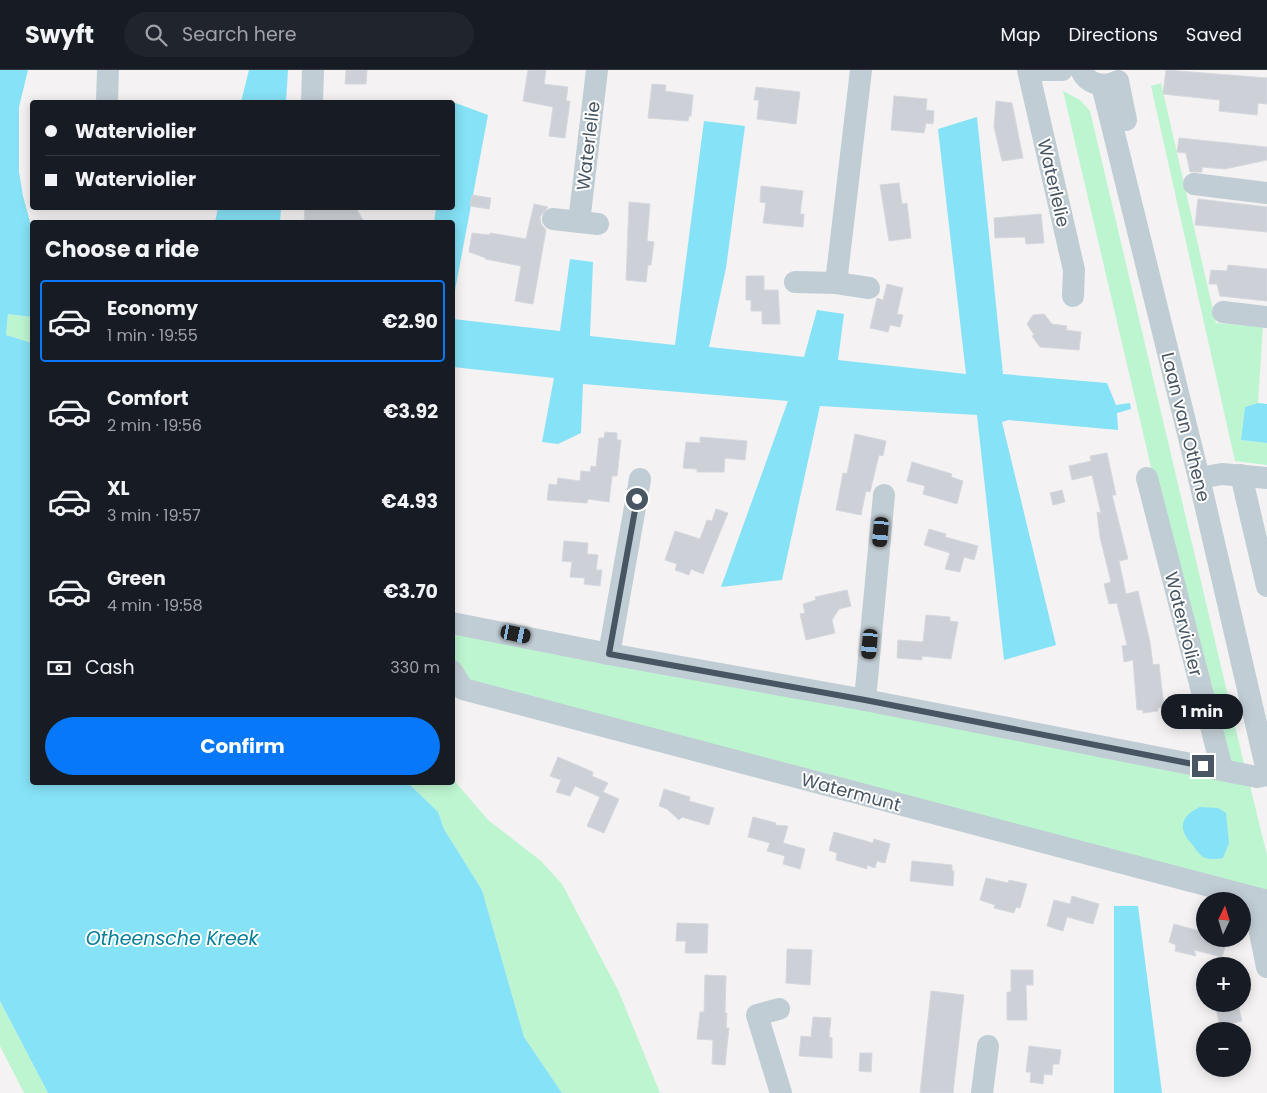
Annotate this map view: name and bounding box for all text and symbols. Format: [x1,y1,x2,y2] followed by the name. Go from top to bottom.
[124,12,474,57] search box
[25,18,94,51] text: Swyft
[142,21,170,49] icon: search
[182,21,297,48] text: Search here
[1001,22,1040,47] text: Map
[1068,22,1158,47] text: Directions
[1186,22,1242,47] text: Saved
[570,100,606,192] street label: Waterlelie
[75,118,196,145] text: Waterviolier
[1032,136,1076,230] street label: Waterlelie
[75,166,196,193] text: Waterviolier
[45,234,199,265] text: Choose a ride
[107,295,198,322] text: Economy
[47,299,92,344] icon: car
[383,308,438,335] text: €2.90
[107,324,198,347] text: 1 min · 19:55
[1155,350,1217,504] street label: Laan van Othene
[107,385,189,412] text: Comfort
[47,389,92,434] icon: car
[383,398,438,425] text: €3.92
[107,414,202,437] text: 2 min · 19:56
[107,475,130,502] text: XL
[47,479,92,524] icon: car
[381,488,438,515] text: €4.93
[626,488,648,510] route start
[107,504,201,527] text: 3 min · 19:57
[872,516,889,548] car
[107,565,166,592] text: Green
[47,569,92,614] icon: car
[1159,569,1209,679] street label: Waterviolier
[383,578,438,605] text: €3.70
[107,594,203,617] text: 4 min · 19:58
[499,624,532,644] car
[861,628,878,660] car
[45,654,73,682] icon: cash
[85,654,135,681] text: Cash
[390,656,440,679] text: 330 m
[1162,694,1244,728] callout: 1 min
[1181,700,1223,723] text: 1 min
[45,717,440,775] button: Confirm
[1192,755,1214,777] route end
[798,767,904,817] street label: Watermunt
[1196,892,1251,948] north arrow
[1196,892,1251,1077] map controls
[86,925,260,952] water label: Otheensche Kreek
[1196,957,1251,1012] button: +
[1196,1022,1251,1077] button: −

